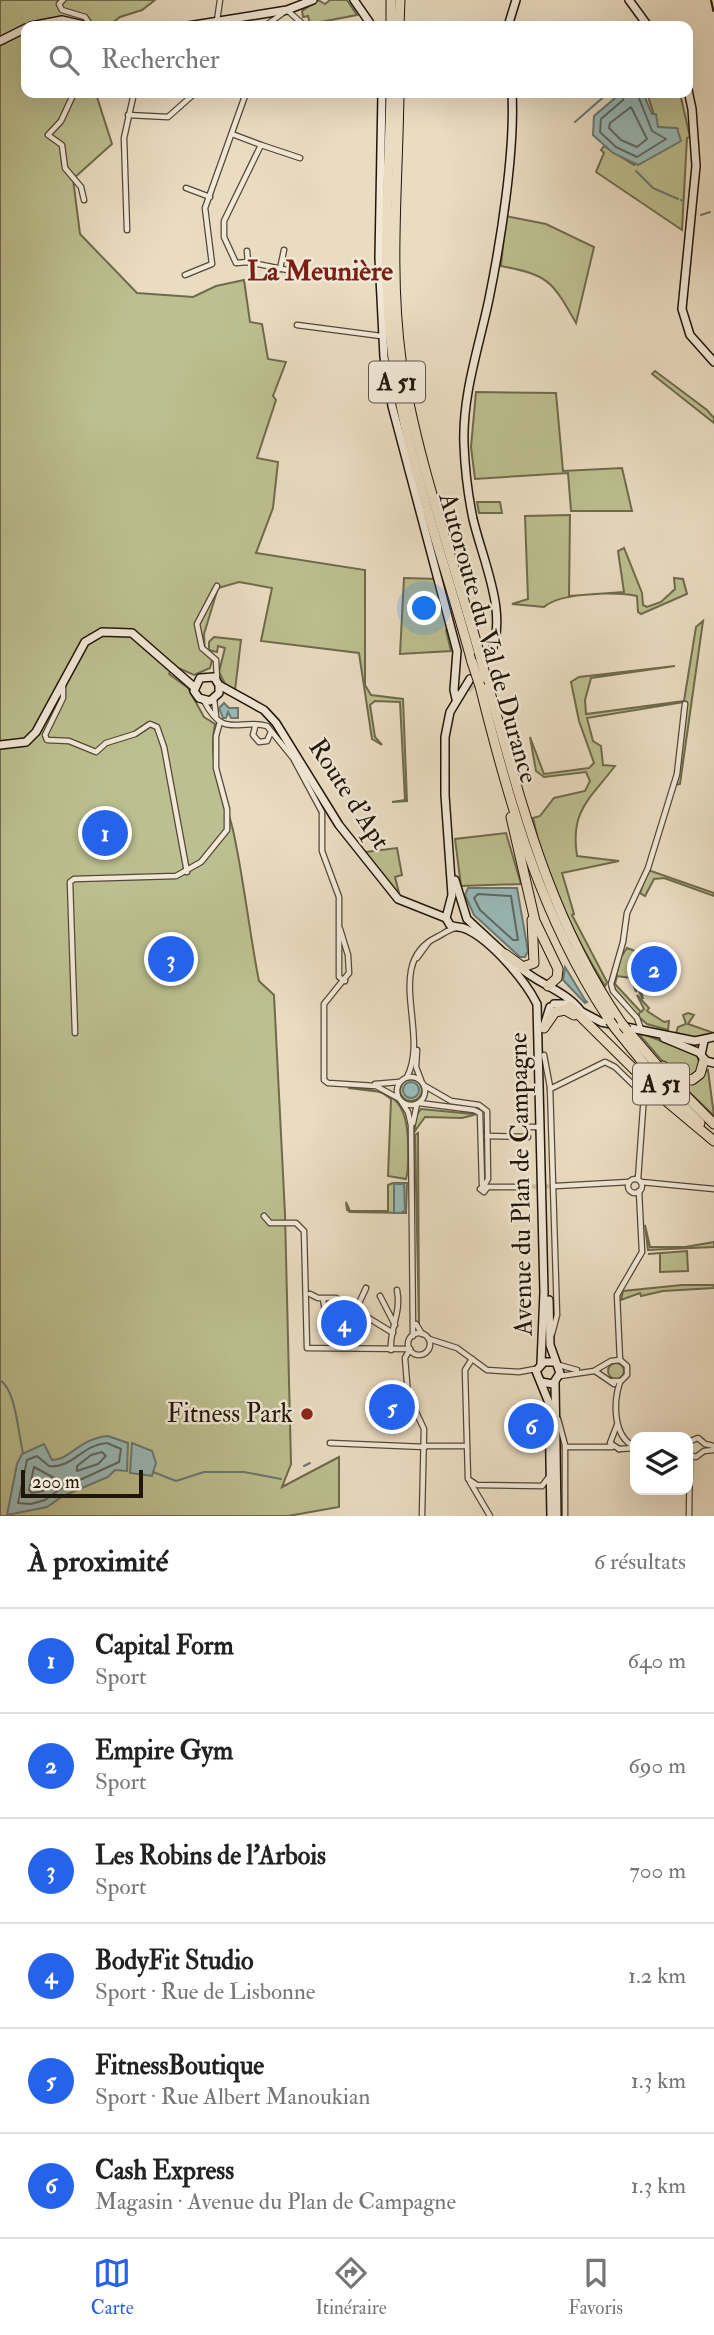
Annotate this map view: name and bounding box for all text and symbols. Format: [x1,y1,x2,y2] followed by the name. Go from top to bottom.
[21,21,693,98] search box
[45,41,83,79] icon: search
[101,44,220,76] text: Rechercher
[247,254,393,289] district label: La Meunière
[369,362,425,402] road number: A 51
[431,488,545,787] street label: Autoroute du Val de Durance
[407,591,441,625] your location
[301,733,397,856] street label: Route d'Apt
[82,807,128,859] pin: 1
[148,933,194,985] pin: 3
[631,943,677,995] pin: 2
[502,1032,541,1337] street label: Avenue du Plan de Campagne
[633,1064,689,1104] road number: A 51
[321,1297,367,1349] pin: 4
[369,1381,415,1433] pin: 5
[167,1398,294,1430] place label: Fitness Park
[508,1400,554,1452] pin: 6
[299,1406,315,1422] marker: Fitness Park
[630,1432,693,1495] map controls
[630,1432,693,1495] button: layers
[21,1467,144,1499] scale bar
[32,1470,80,1494] text: 200 m
[28,1543,168,1580] text: À proximité
[594,1547,686,1576] text: 6 résultats
[95,1630,234,1662] text: Capital Form
[47,1646,55,1675] text: 1
[628,1646,686,1675] text: 640 m
[95,1662,147,1691] text: Sport
[95,1735,233,1767] text: Empire Gym
[45,1751,57,1780] text: 2
[628,1751,686,1780] text: 690 m
[95,1767,147,1796] text: Sport
[95,1840,326,1872] text: Les Robins de l’Arbois
[47,1856,55,1885] text: 3
[629,1856,686,1885] text: 700 m
[95,1872,147,1901] text: Sport
[95,1945,253,1977] text: BodyFit Studio
[45,1961,57,1990] text: 4
[628,1961,686,1990] text: 1.2 km
[95,1977,315,2006] text: Sport · Rue de Lisbonne
[95,2050,264,2082] text: FitnessBoutique
[46,2066,56,2095] text: 5
[631,2066,686,2095] text: 1.3 km
[95,2082,370,2111] text: Sport · Rue Albert Manoukian
[95,2155,234,2187] text: Cash Express
[45,2171,57,2200] text: 6
[631,2171,686,2200] text: 1.3 km
[95,2187,456,2216] text: Magasin · Avenue du Plan de Campagne
[91,2254,134,2320] tab: Carte
[315,2254,387,2320] tab: Itinéraire
[568,2254,623,2320] tab: Favoris

